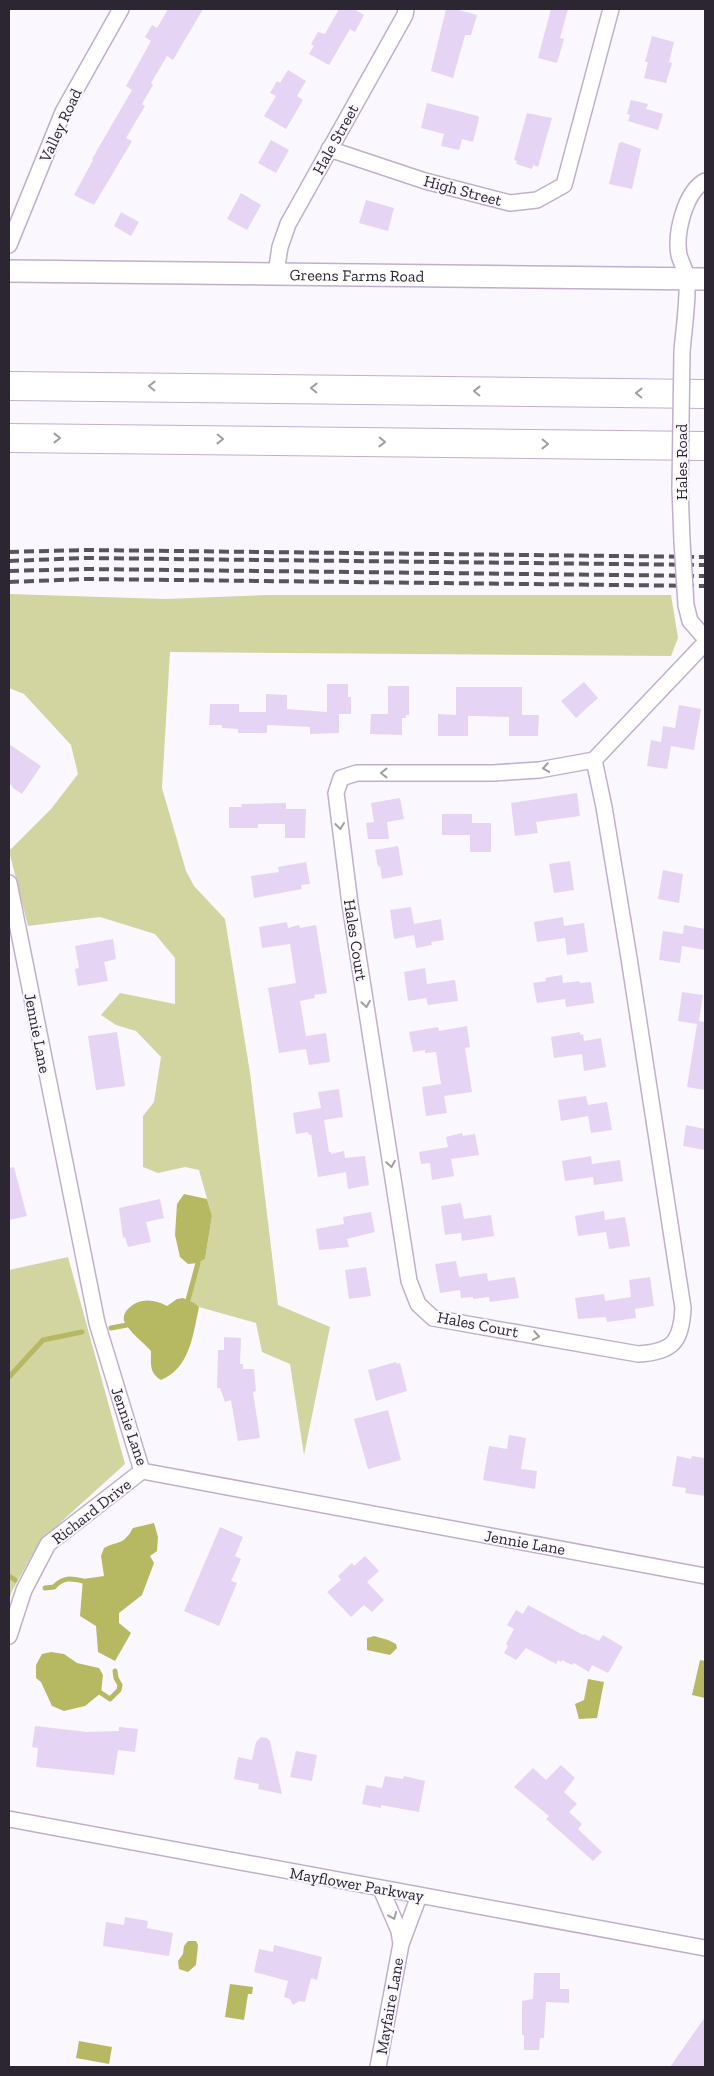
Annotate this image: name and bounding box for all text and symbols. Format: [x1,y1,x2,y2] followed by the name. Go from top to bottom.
[35,85,86,166] street label: Valley Road
[308,101,362,178] street label: Hale Street
[422,171,504,210] street label: High Street
[289,265,425,286] street label: Greens Farms Road
[147,381,155,391] one-way arrow
[310,383,318,394] one-way arrow
[472,385,480,396] one-way arrow
[635,388,642,398] one-way arrow
[672,424,691,500] street label: Hales Road
[54,433,62,443] one-way arrow
[216,434,224,445] one-way arrow
[379,436,387,447] one-way arrow
[542,439,549,449] one-way arrow
[542,763,550,773] one-way arrow
[379,768,387,778] one-way arrow
[334,822,345,830] one-way arrow
[340,898,371,982] street label: Hales Court
[20,991,55,1075] street label: Jennie Lane
[360,1000,370,1008] one-way arrow
[385,1161,396,1169] one-way arrow
[436,1307,520,1342] street label: Hales Court
[532,1330,540,1340] one-way arrow
[107,1385,152,1468] street label: Jennie Lane
[48,1475,135,1548] street label: Richard Drive
[483,1526,567,1559] street label: Jennie Lane
[288,1863,426,1906] street label: Mayflower Parkway
[387,1911,397,1920] one-way arrow
[372,1956,407,2056] street label: Mayfaire Lane

